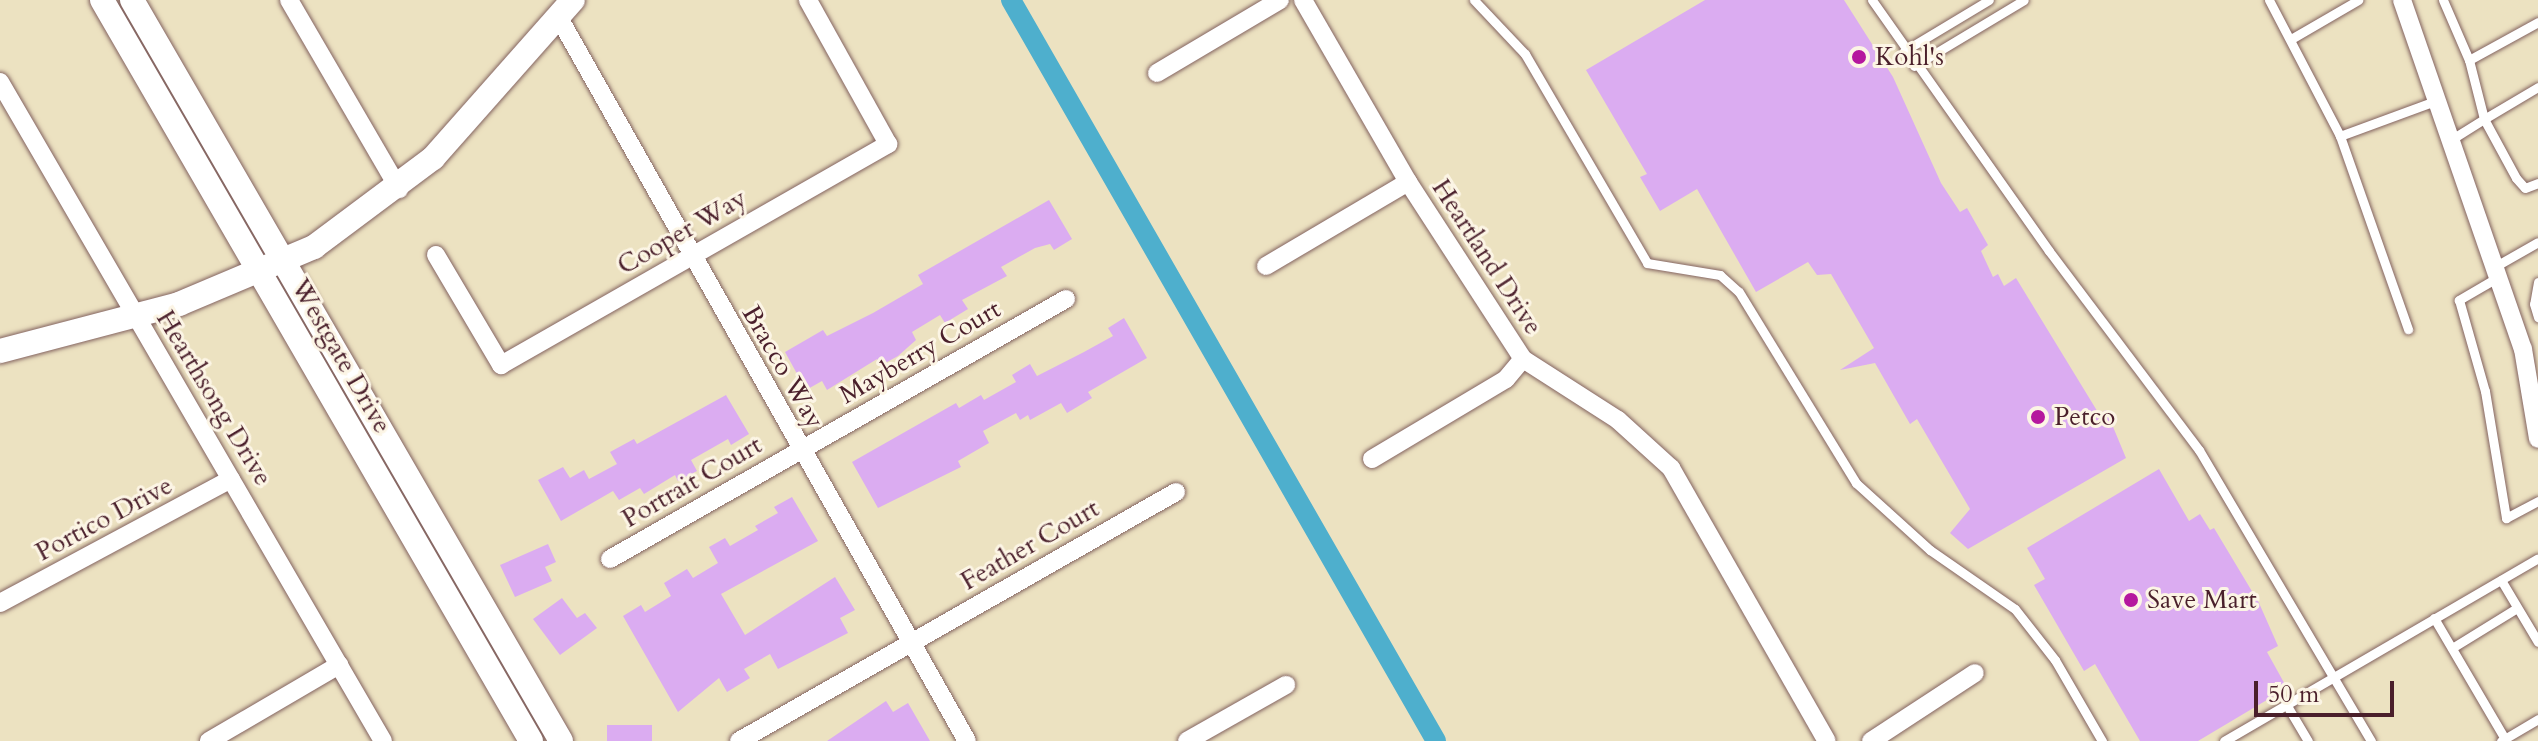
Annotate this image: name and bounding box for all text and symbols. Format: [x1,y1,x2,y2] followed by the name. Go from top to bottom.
[1875,41,1944,73] place label: Kohl's
[1850,48,1868,66] marker: Kohl's
[1425,174,1549,340] street label: Heartland Drive
[612,183,752,281] street label: Cooper Way
[284,273,398,439] street label: Westgate Drive
[834,293,1006,411] street label: Mayberry Court
[735,300,831,434] street label: Bracco Way
[149,305,279,491] street label: Hearthsong Drive
[2054,401,2115,433] place label: Petco
[2029,408,2047,426] marker: Petco
[617,429,767,535] street label: Portrait Court
[30,470,178,568] street label: Portico Drive
[955,493,1105,597] street label: Feather Court
[2147,584,2257,616] place label: Save Mart
[2122,591,2140,609] marker: Save Mart
[2258,665,2398,715] scale bar
[2268,678,2319,711] text: 50 m

